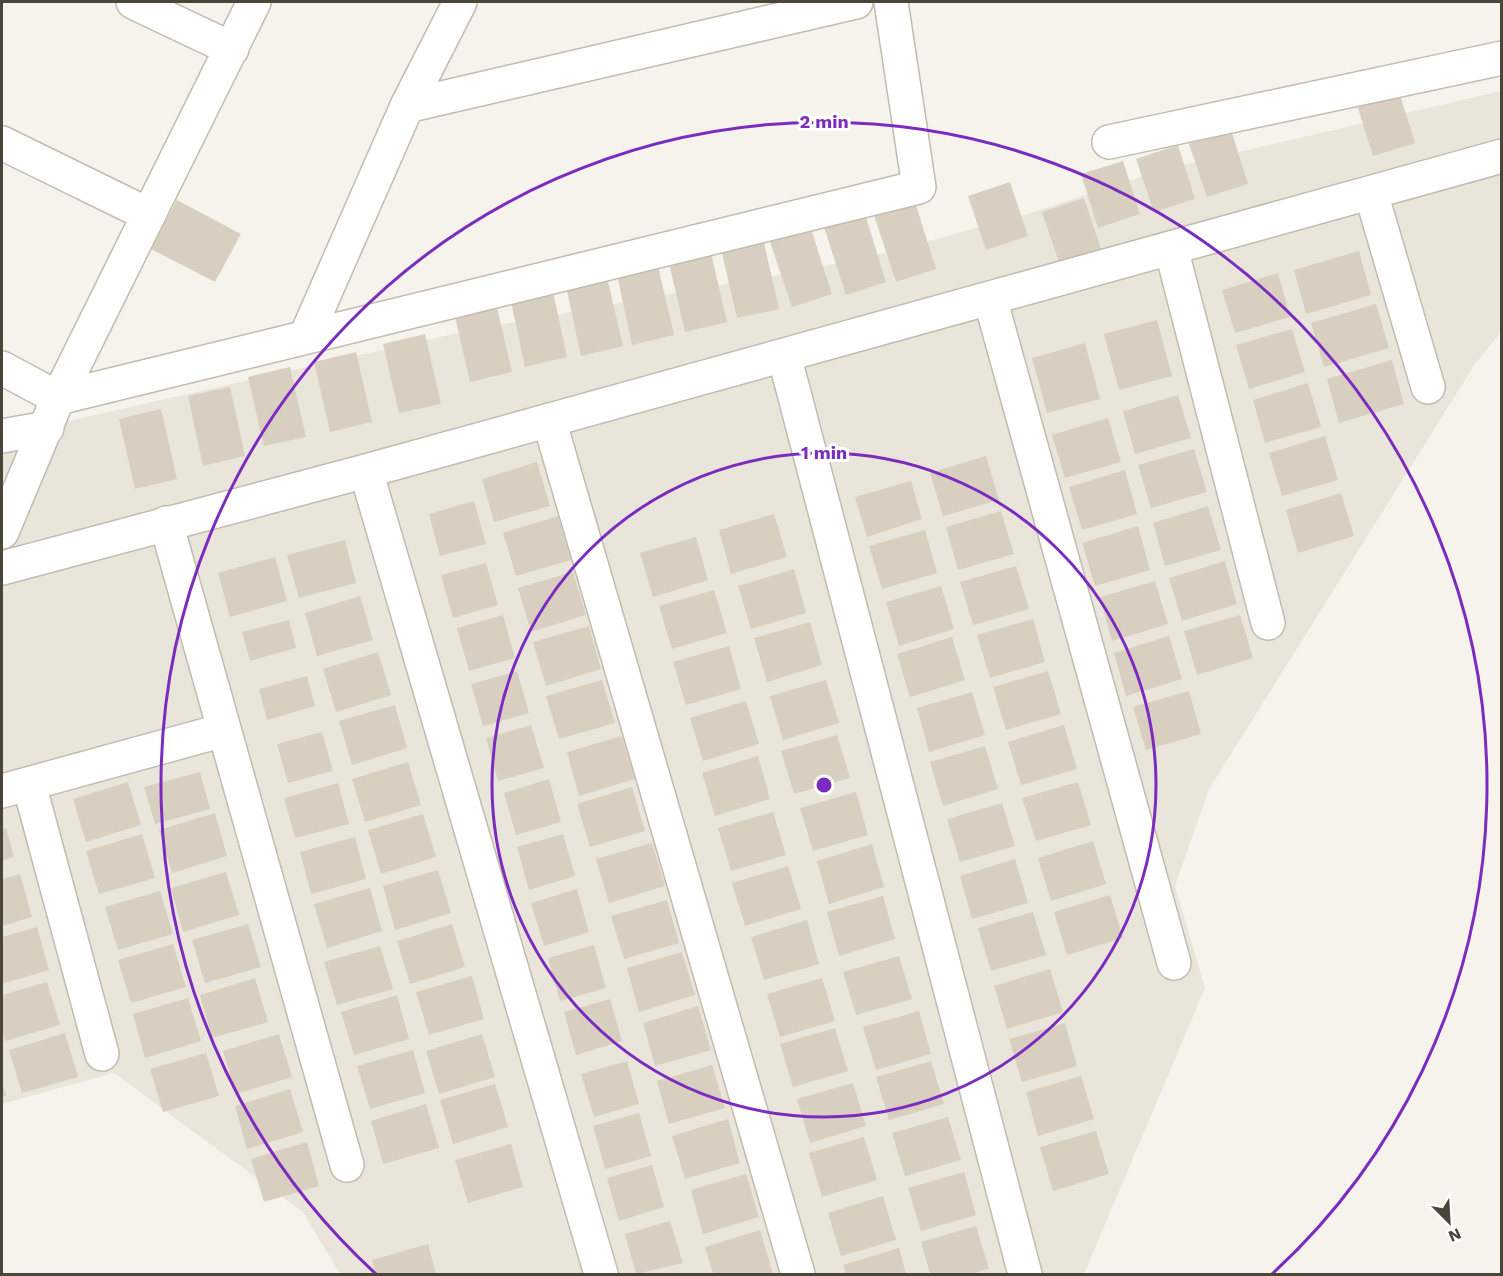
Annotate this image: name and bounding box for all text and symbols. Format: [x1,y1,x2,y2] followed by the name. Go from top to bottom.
[799,111,849,132] text: 2 min
[801,442,847,463] text: 1 min
[814,775,834,795] centre of rings
[1419,1192,1479,1252] north arrow
[1446,1224,1464,1246] text: N

